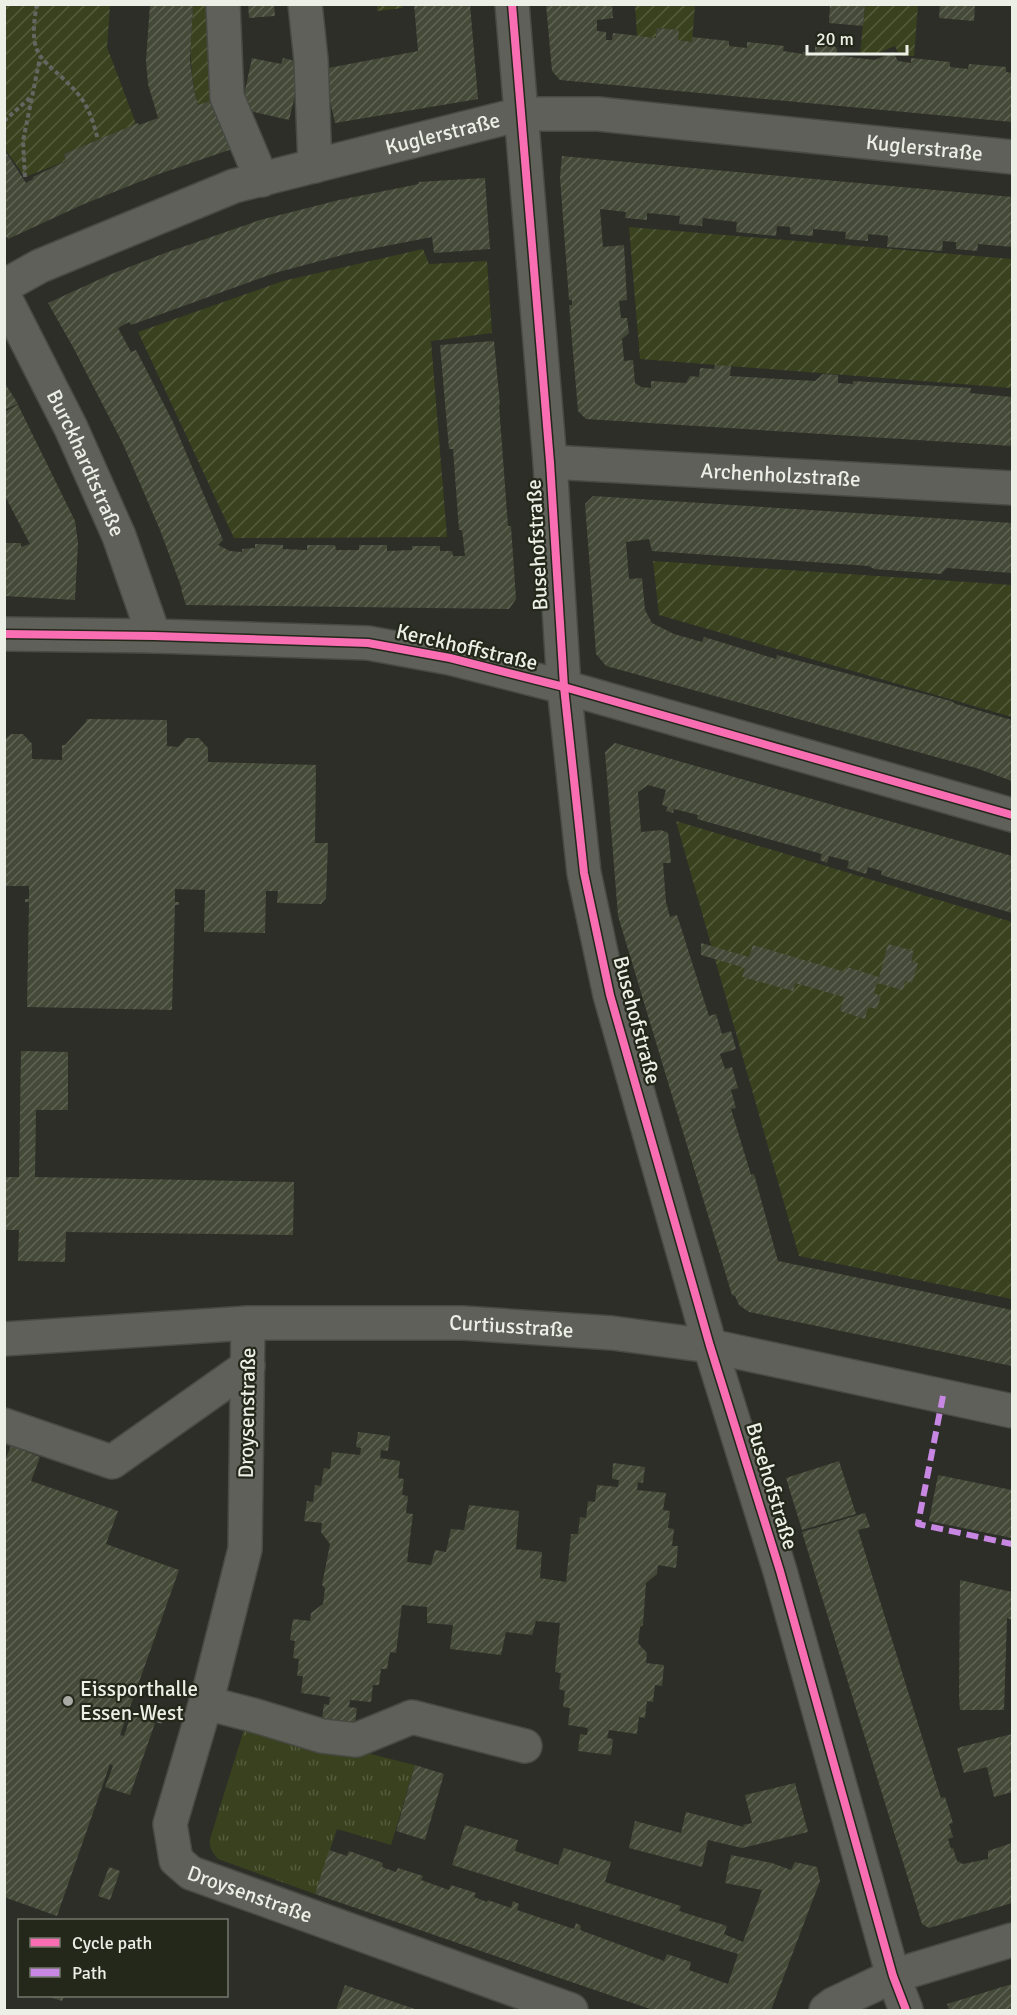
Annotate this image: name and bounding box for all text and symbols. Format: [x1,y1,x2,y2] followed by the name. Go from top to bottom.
[807,18,908,56] scale bar
[816,28,854,50] text: 20 m
[382,107,503,161] street label: Kuglerstraße
[865,129,984,167] street label: Kuglerstraße
[41,385,131,540] street label: Burckhardtstraße
[700,457,861,492] street label: Archenholzstraße
[521,479,553,611] street label: Busehofstraße
[394,618,540,676] street label: Kerckhoffstraße
[607,953,667,1087] street label: Busehofstraße
[449,1310,574,1343] street label: Curtiusstraße
[233,1347,261,1479] street label: Droysenstraße
[740,1419,804,1553] street label: Busehofstraße
[80,1676,198,1726] place label: Eissporthalle Essen-West
[61,1694,75,1708] marker: Eissporthalle Essen-West
[184,1860,316,1929] street label: Droysenstraße
[18,1919,228,1997] legend
[72,1932,152,1954] text: Cycle path
[72,1962,107,1984] text: Path

